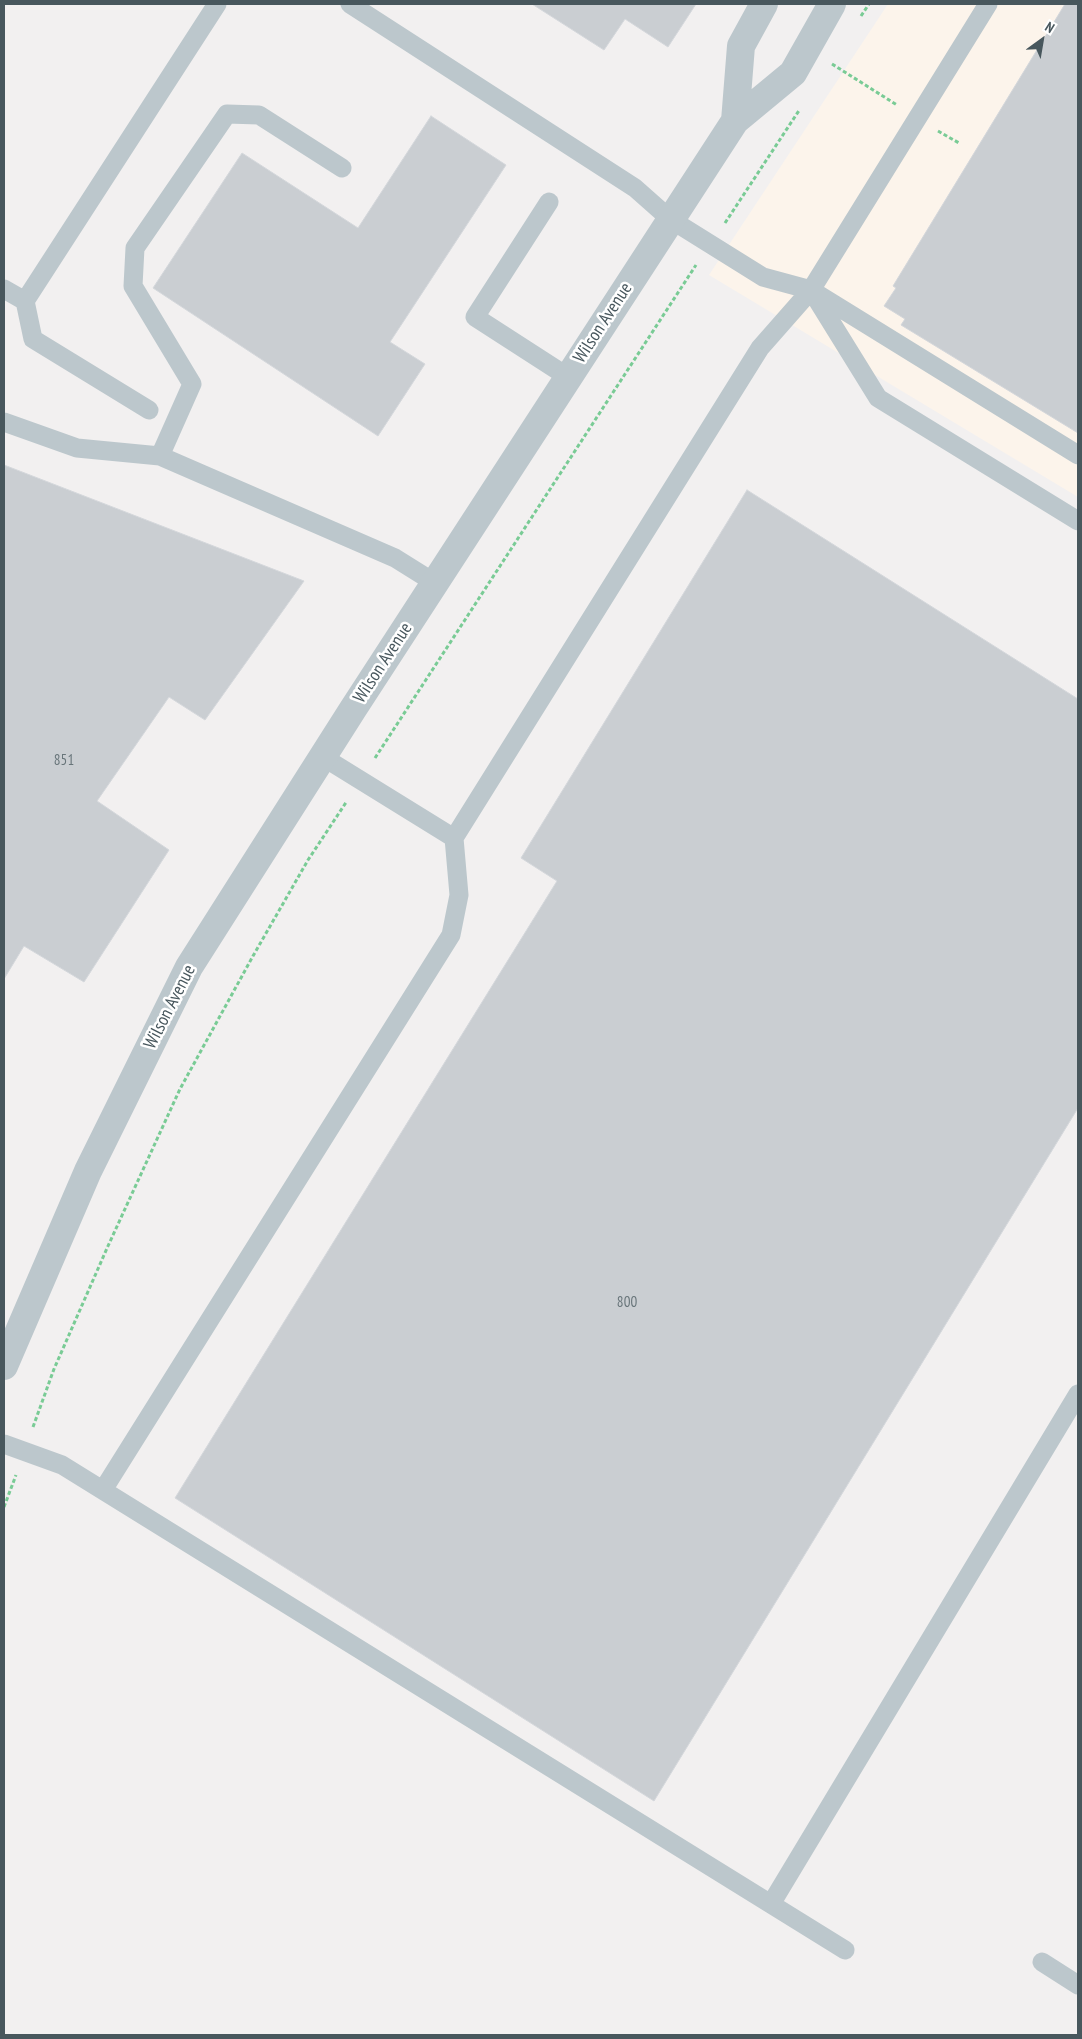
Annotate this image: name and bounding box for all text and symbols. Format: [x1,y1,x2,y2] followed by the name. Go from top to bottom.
[1017,15,1067,65] north arrow
[1042,18,1058,37] text: N
[569,279,637,367] street label: Wilson Avenue
[349,619,417,707] street label: Wilson Avenue
[54,752,74,770] house number: 851
[140,961,200,1053] street label: Wilson Avenue
[617,1294,637,1312] house number: 800

